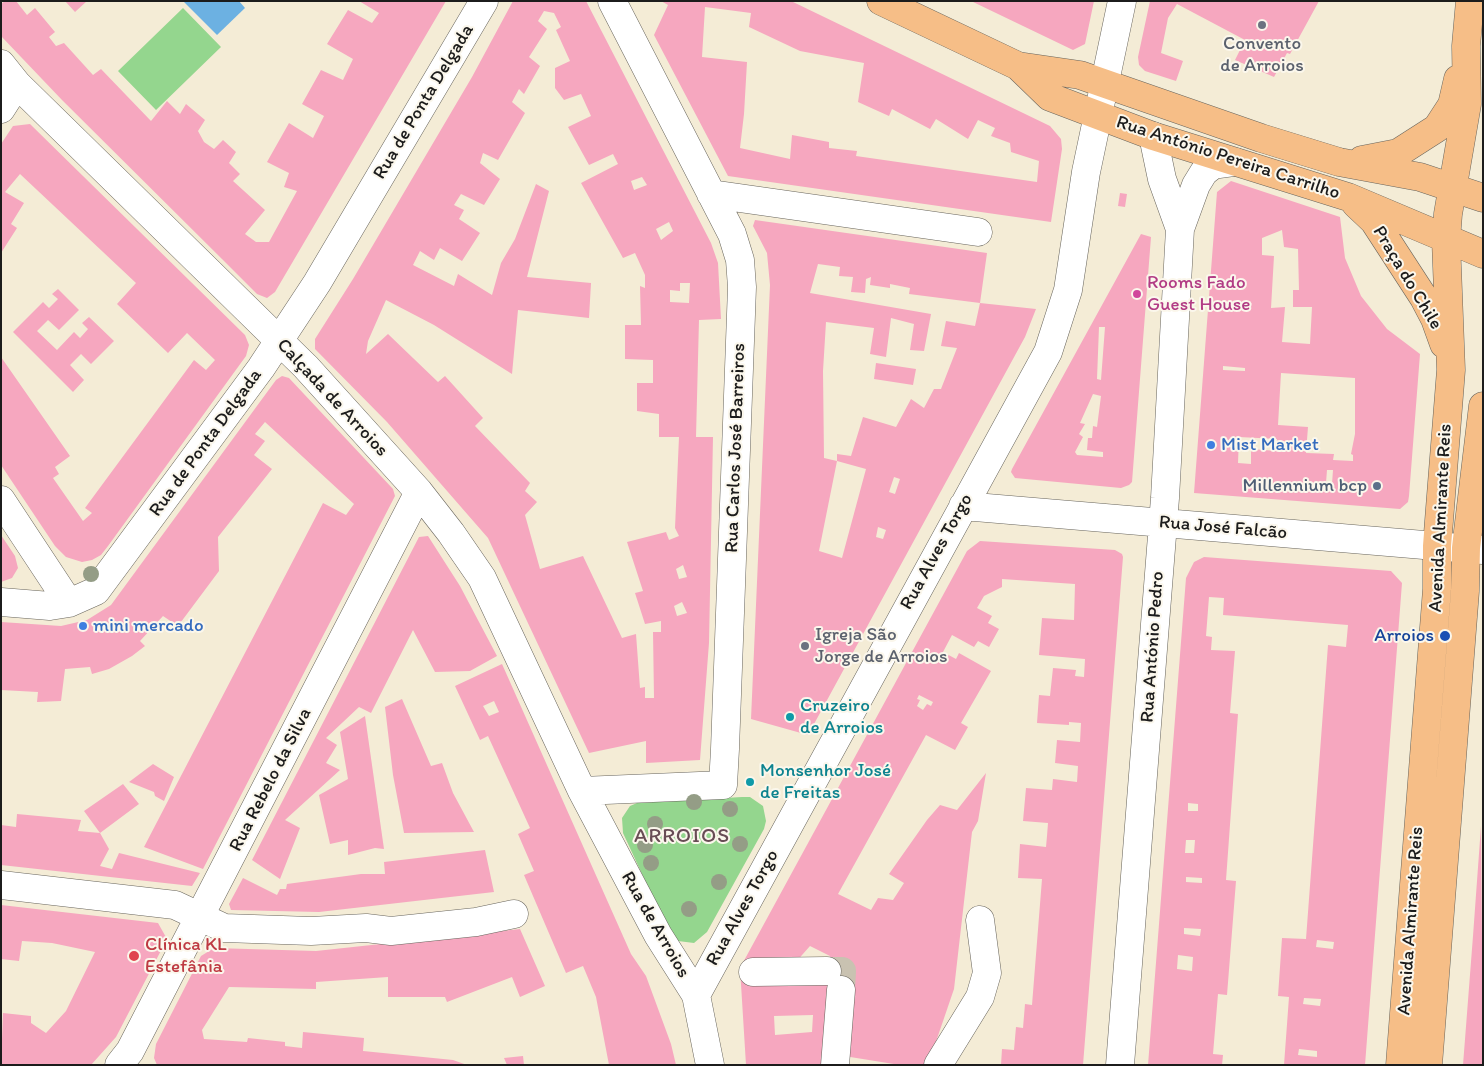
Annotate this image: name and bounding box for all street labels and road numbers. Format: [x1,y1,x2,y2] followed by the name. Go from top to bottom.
[369,20,479,184] street label: Rua de Ponta Delgada
[1113,111,1343,205] street label: Rua António Pereira Carrilho
[1367,222,1447,334] street label: Praça do Chile
[271,334,393,462] street label: Calçada de Arroios
[721,343,751,553] street label: Rua Carlos José Barreiros
[145,365,267,521] street label: Rua de Ponta Delgada
[1425,423,1457,613] street label: Avenida Almirante Reis
[896,490,978,614] street label: Rua Alves Torgo
[1158,511,1288,545] street label: Rua José Falcão
[1136,571,1170,723] street label: Rua António Pedro
[225,704,317,856] street label: Rua Rebelo da Silva
[1393,826,1429,1016] street label: Avenida Almirante Reis
[702,846,784,970] street label: Rua Alves Torgo
[615,868,695,982] street label: Rua de Arroios

